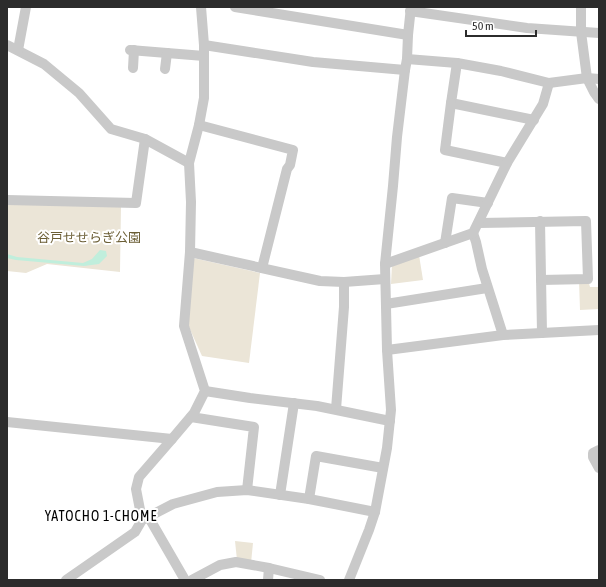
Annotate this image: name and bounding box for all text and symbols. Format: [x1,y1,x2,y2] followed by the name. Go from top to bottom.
[466,12,536,38] scale bar
[472,19,494,33] text: 50 m
[37,230,141,245] park label: 谷戸せせらぎ公園
[45,508,157,524] district label: YATOCHO 1-CHOME

